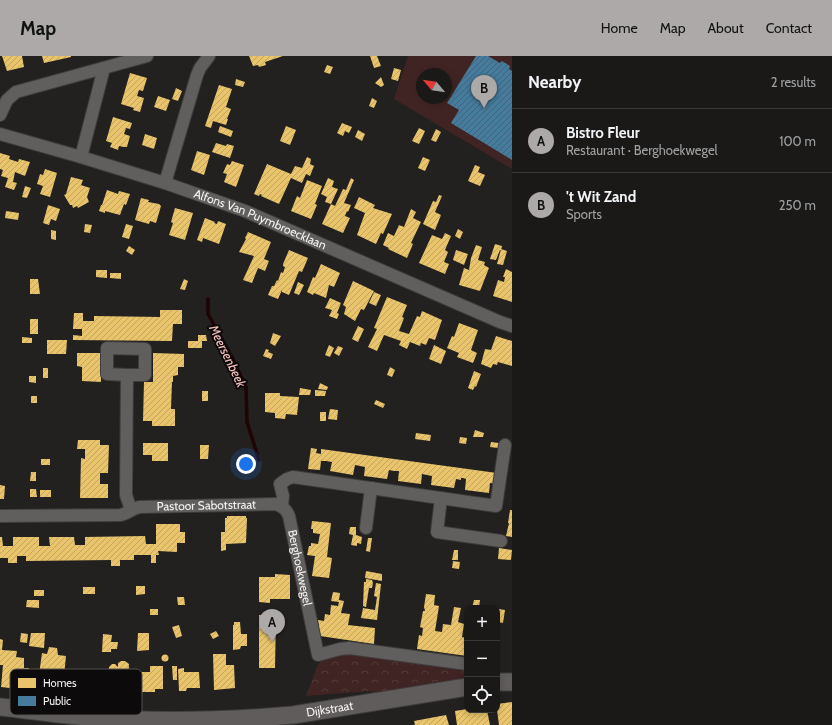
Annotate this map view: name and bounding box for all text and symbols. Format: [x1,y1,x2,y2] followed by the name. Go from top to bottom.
[20,17,56,40] text: Map
[601,19,638,37] text: Home
[660,19,685,37] text: Map
[707,19,744,37] text: About
[766,19,812,37] text: Contact
[416,68,452,104] north arrow
[528,72,581,92] text: Nearby
[771,74,816,90] text: 2 results
[471,75,497,108] pin: B
[566,124,640,142] text: Bistro Fleur
[537,133,545,149] text: A
[779,133,816,149] text: 100 m
[566,142,718,158] text: Restaurant · Berghoekwegel
[192,186,329,253] street label: Alfons Van Puymbroecklaan
[566,188,636,206] text: 't Wit Zand
[537,197,545,213] text: B
[779,197,816,213] text: 250 m
[566,206,602,222] text: Sports
[206,321,250,390] water label: Meersenbeek
[236,454,256,474] your location
[156,496,256,514] street label: Pastoor Sabotstraat
[285,528,316,607] street label: Berghoekwegel
[464,605,500,713] map controls
[464,605,500,641] button: +
[259,609,285,642] pin: A
[464,641,500,677] button: −
[10,669,142,715] legend
[43,676,77,690] text: Homes
[464,677,500,713] button: locate
[43,694,71,708] text: Public
[305,697,354,720] street label: Dijkstraat

